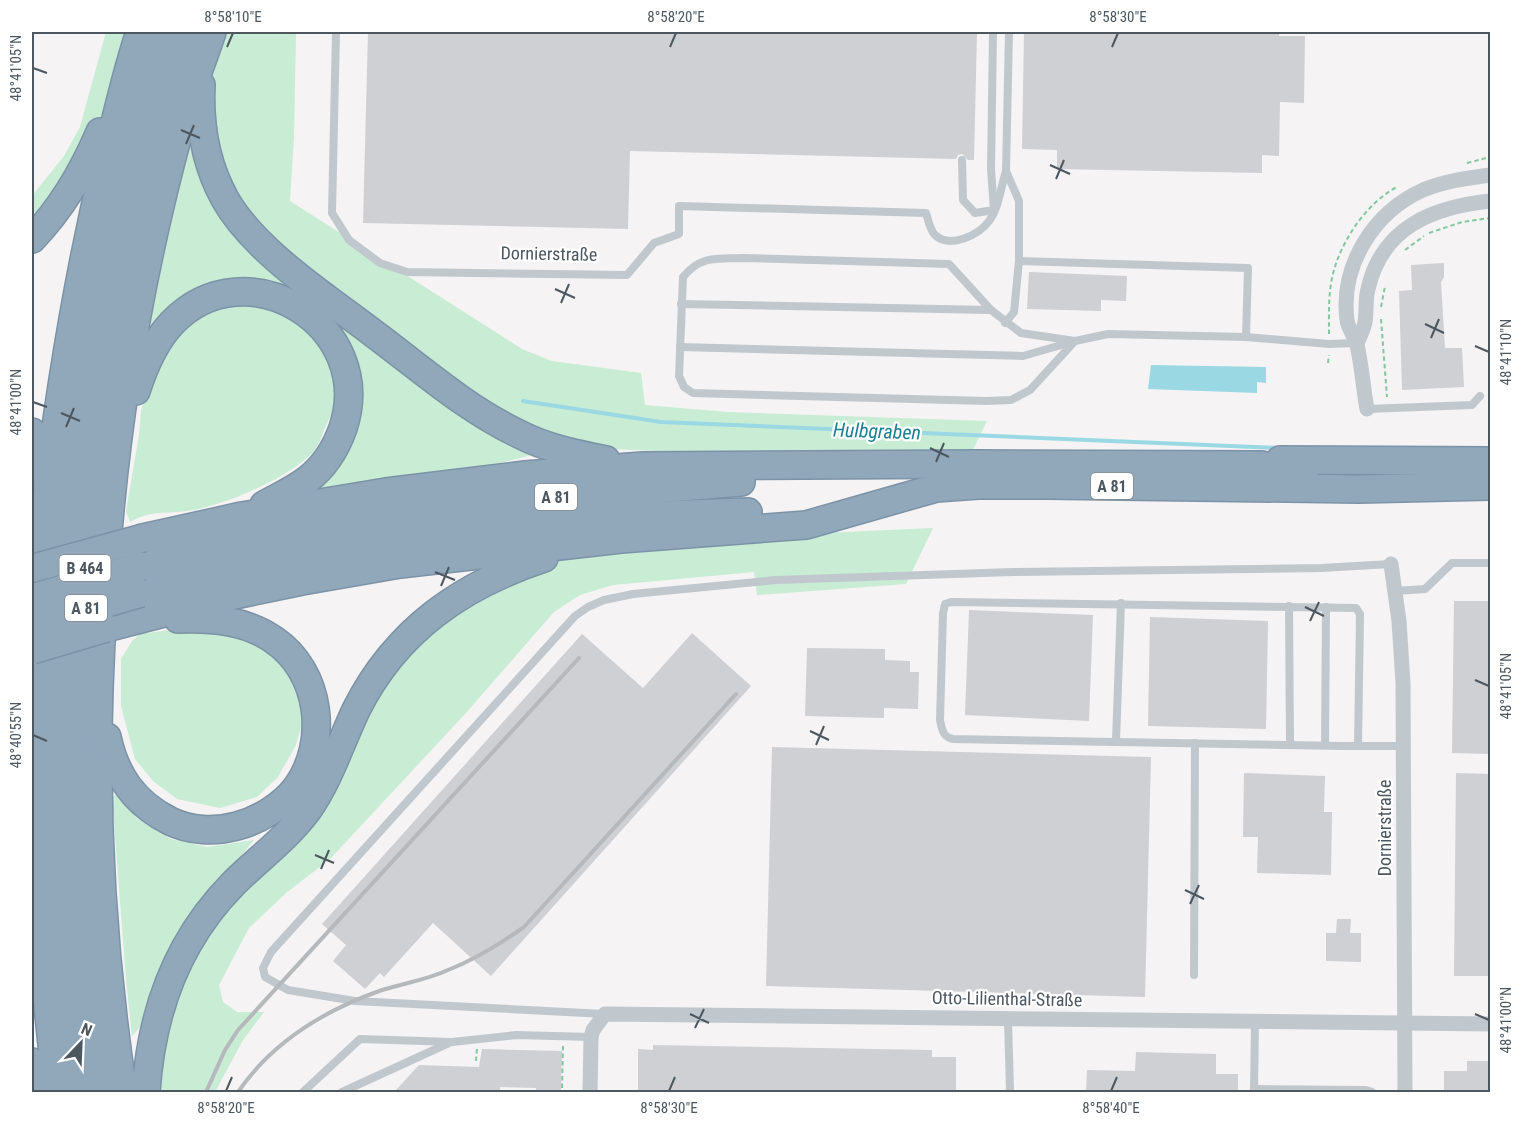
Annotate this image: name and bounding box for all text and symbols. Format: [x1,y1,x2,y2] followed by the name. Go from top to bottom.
[204,8,262,26] text: 8°58'10"E
[647,8,705,26] text: 8°58'20"E
[1089,8,1147,26] text: 8°58'30"E
[7,35,25,101] text: 48°41'05"N
[500,242,598,265] street label: Dornierstraße
[1497,319,1515,385] text: 48°41'10"N
[7,369,25,435] text: 48°41'00"N
[833,417,921,445] water label: Hulbgraben
[1091,473,1133,499] road number: A 81
[535,484,577,510] road number: A 81
[60,555,110,581] road number: B 464
[65,595,107,621] road number: A 81
[1497,653,1515,719] text: 48°41'05"N
[7,702,25,768] text: 48°40'55"N
[1374,780,1395,876] street label: Dornierstraße
[932,987,1082,1010] street label: Otto-Lilienthal-Straße
[1497,987,1515,1053] text: 48°41'00"N
[51,1013,111,1073] north arrow
[78,1019,95,1040] text: N
[197,1099,255,1117] text: 8°58'20"E
[640,1099,698,1117] text: 8°58'30"E
[1082,1099,1140,1117] text: 8°58'40"E

